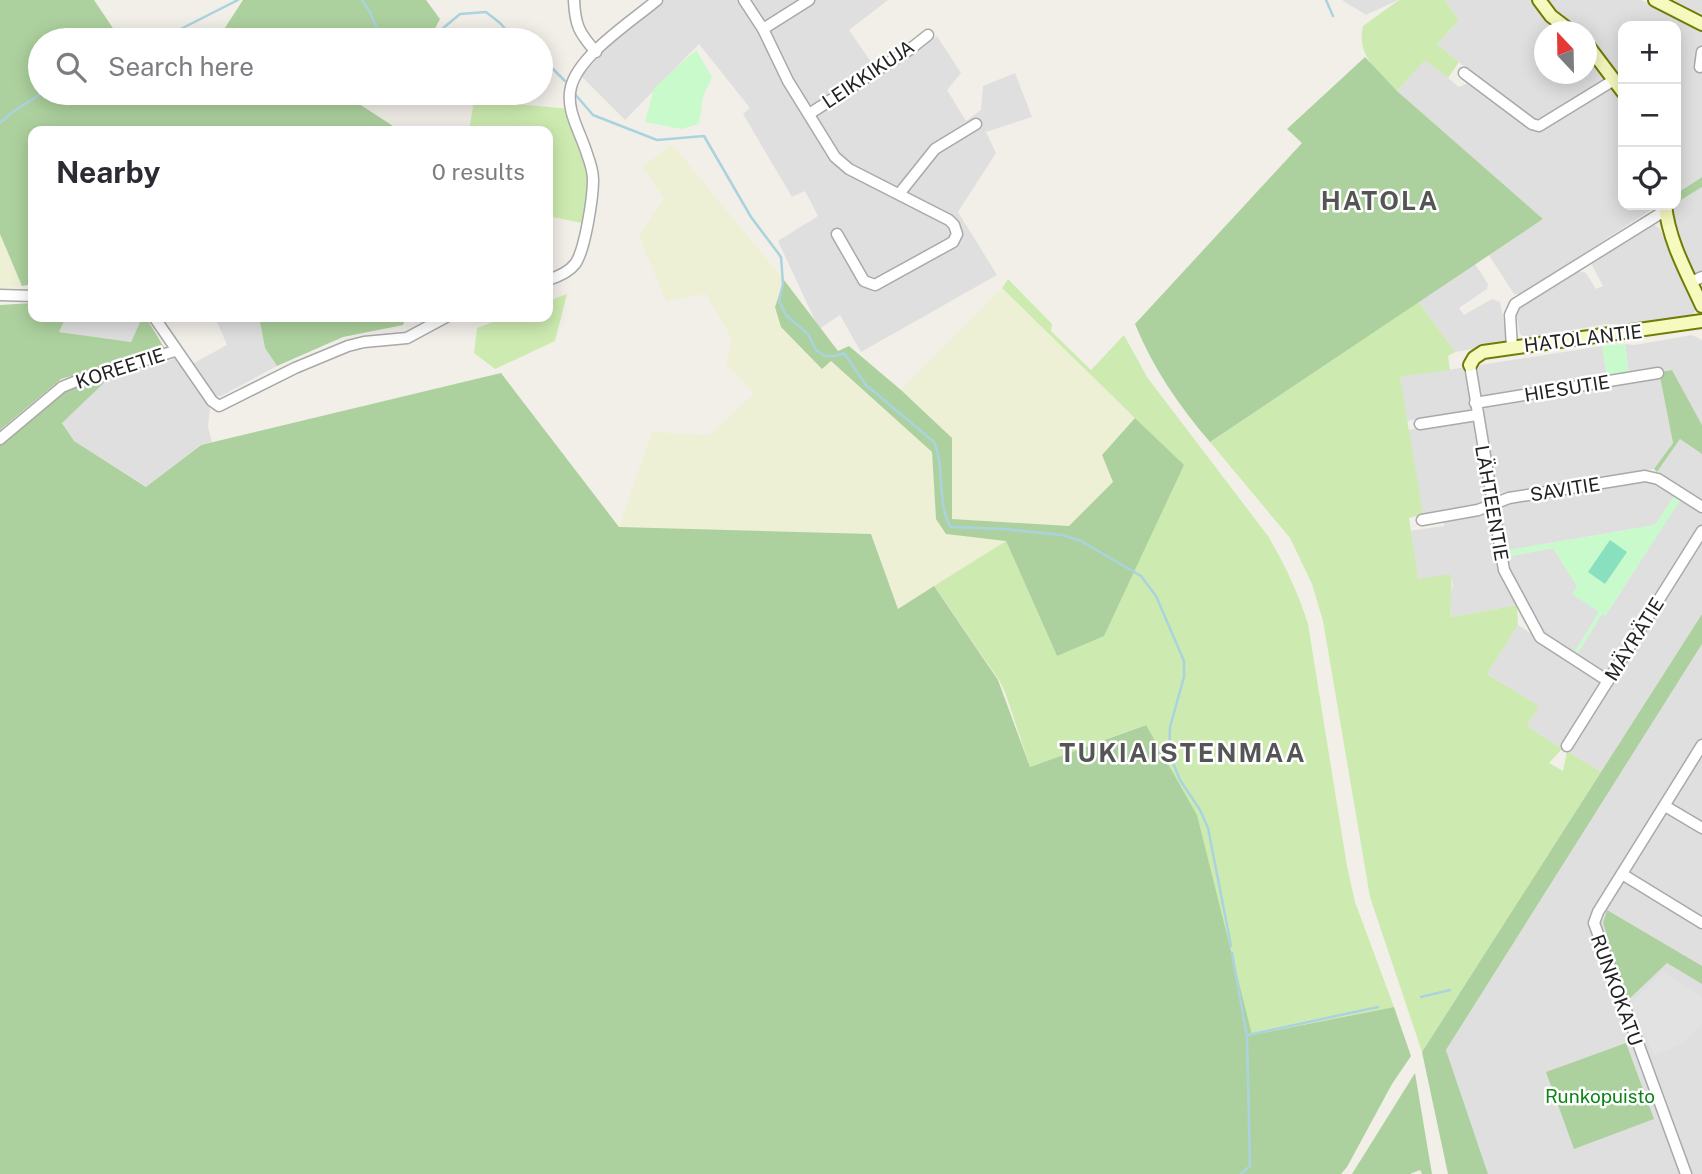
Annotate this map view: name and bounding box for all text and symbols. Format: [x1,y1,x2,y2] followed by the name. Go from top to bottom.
[1534,21,1597,84] north arrow
[1618,21,1681,210] map controls
[1618,21,1681,84] button: +
[28,28,553,105] search box
[818,35,918,113] street label: LEIKKIKUJA
[52,48,90,86] icon: search
[108,51,254,82] text: Search here
[1618,84,1681,147] button: −
[1618,147,1681,210] button: locate
[56,154,160,190] text: Nearby
[432,158,525,185] text: 0 results
[1321,185,1439,216] district label: HATOLA
[1523,320,1643,356] street label: HATOLANTIE
[73,343,167,393] street label: KOREETIE
[1523,370,1611,406] street label: HIESUTIE
[1471,443,1513,563] street label: LÄHTEENTIE
[1529,473,1601,505] street label: SAVITIE
[1600,593,1668,685] street label: MÄYRÄTIE
[1059,737,1307,768] district label: TUKIAISTENMAA
[1587,931,1647,1049] street label: RUNKOKATU
[1545,1085,1655,1107] park label: Runkopuisto

